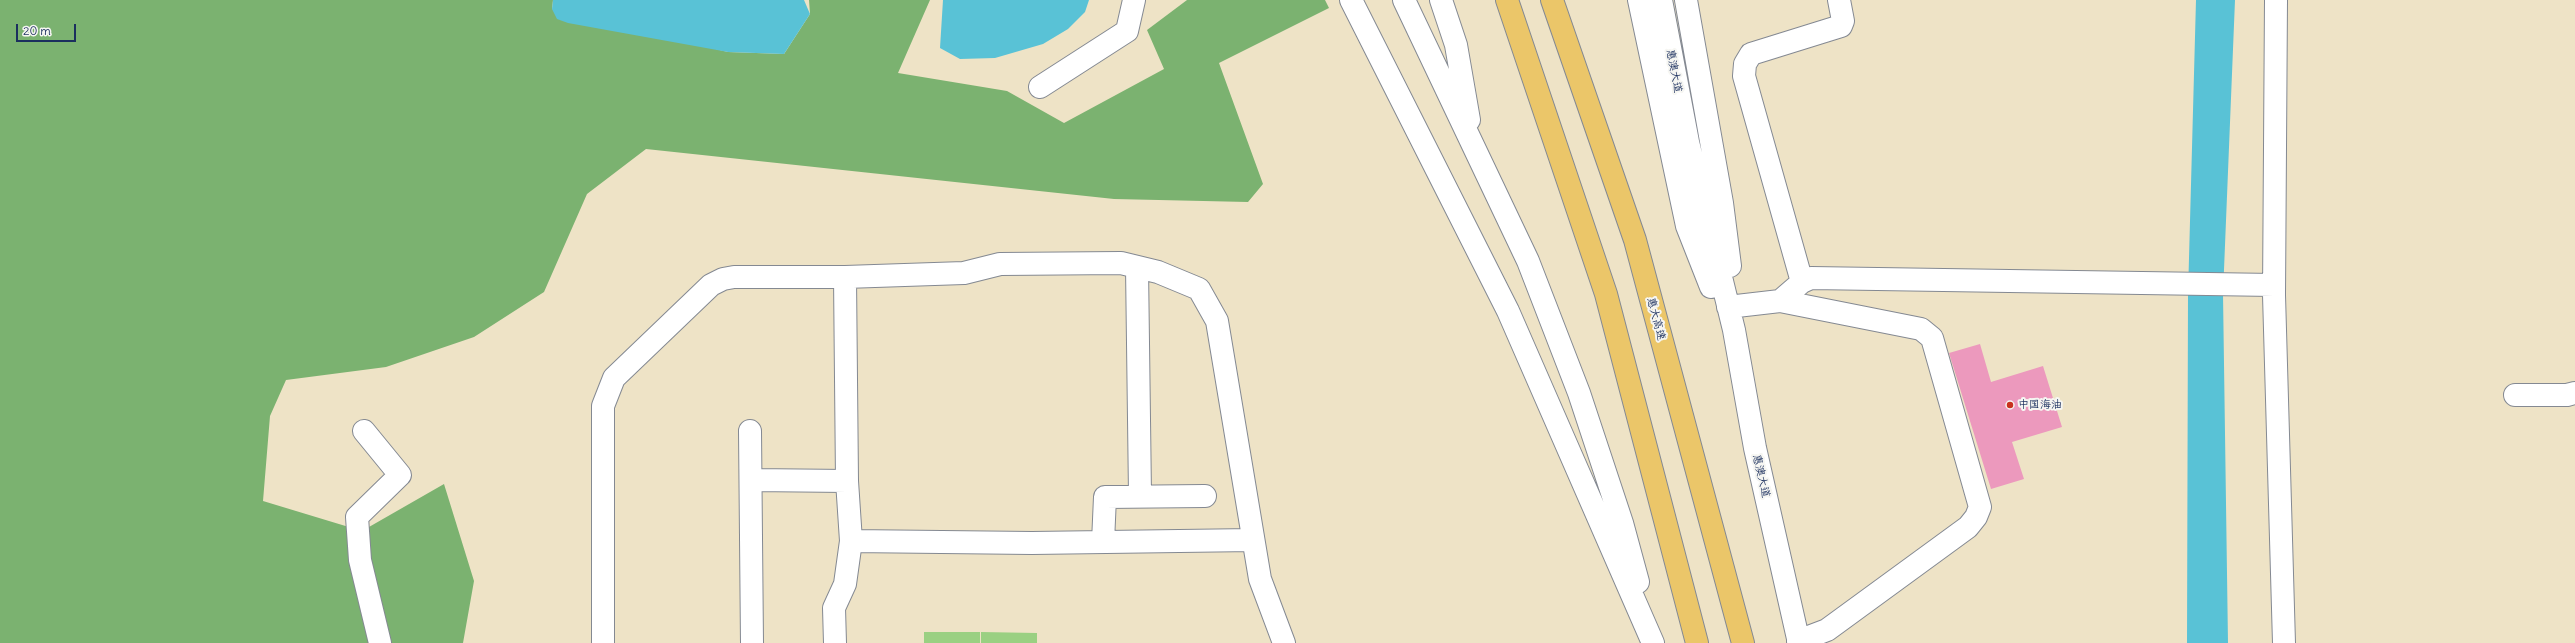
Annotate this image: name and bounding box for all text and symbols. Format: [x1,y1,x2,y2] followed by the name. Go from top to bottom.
[18,16,78,42] scale bar
[23,23,51,38] text: 20 m
[1663,48,1685,94] street label: 惠澳大道
[1644,296,1668,342] street label: 惠大高速
[2018,398,2062,412] place label: 中国海油
[2005,400,2015,410] marker: 中国海油
[1750,453,1772,499] street label: 惠澳大道

